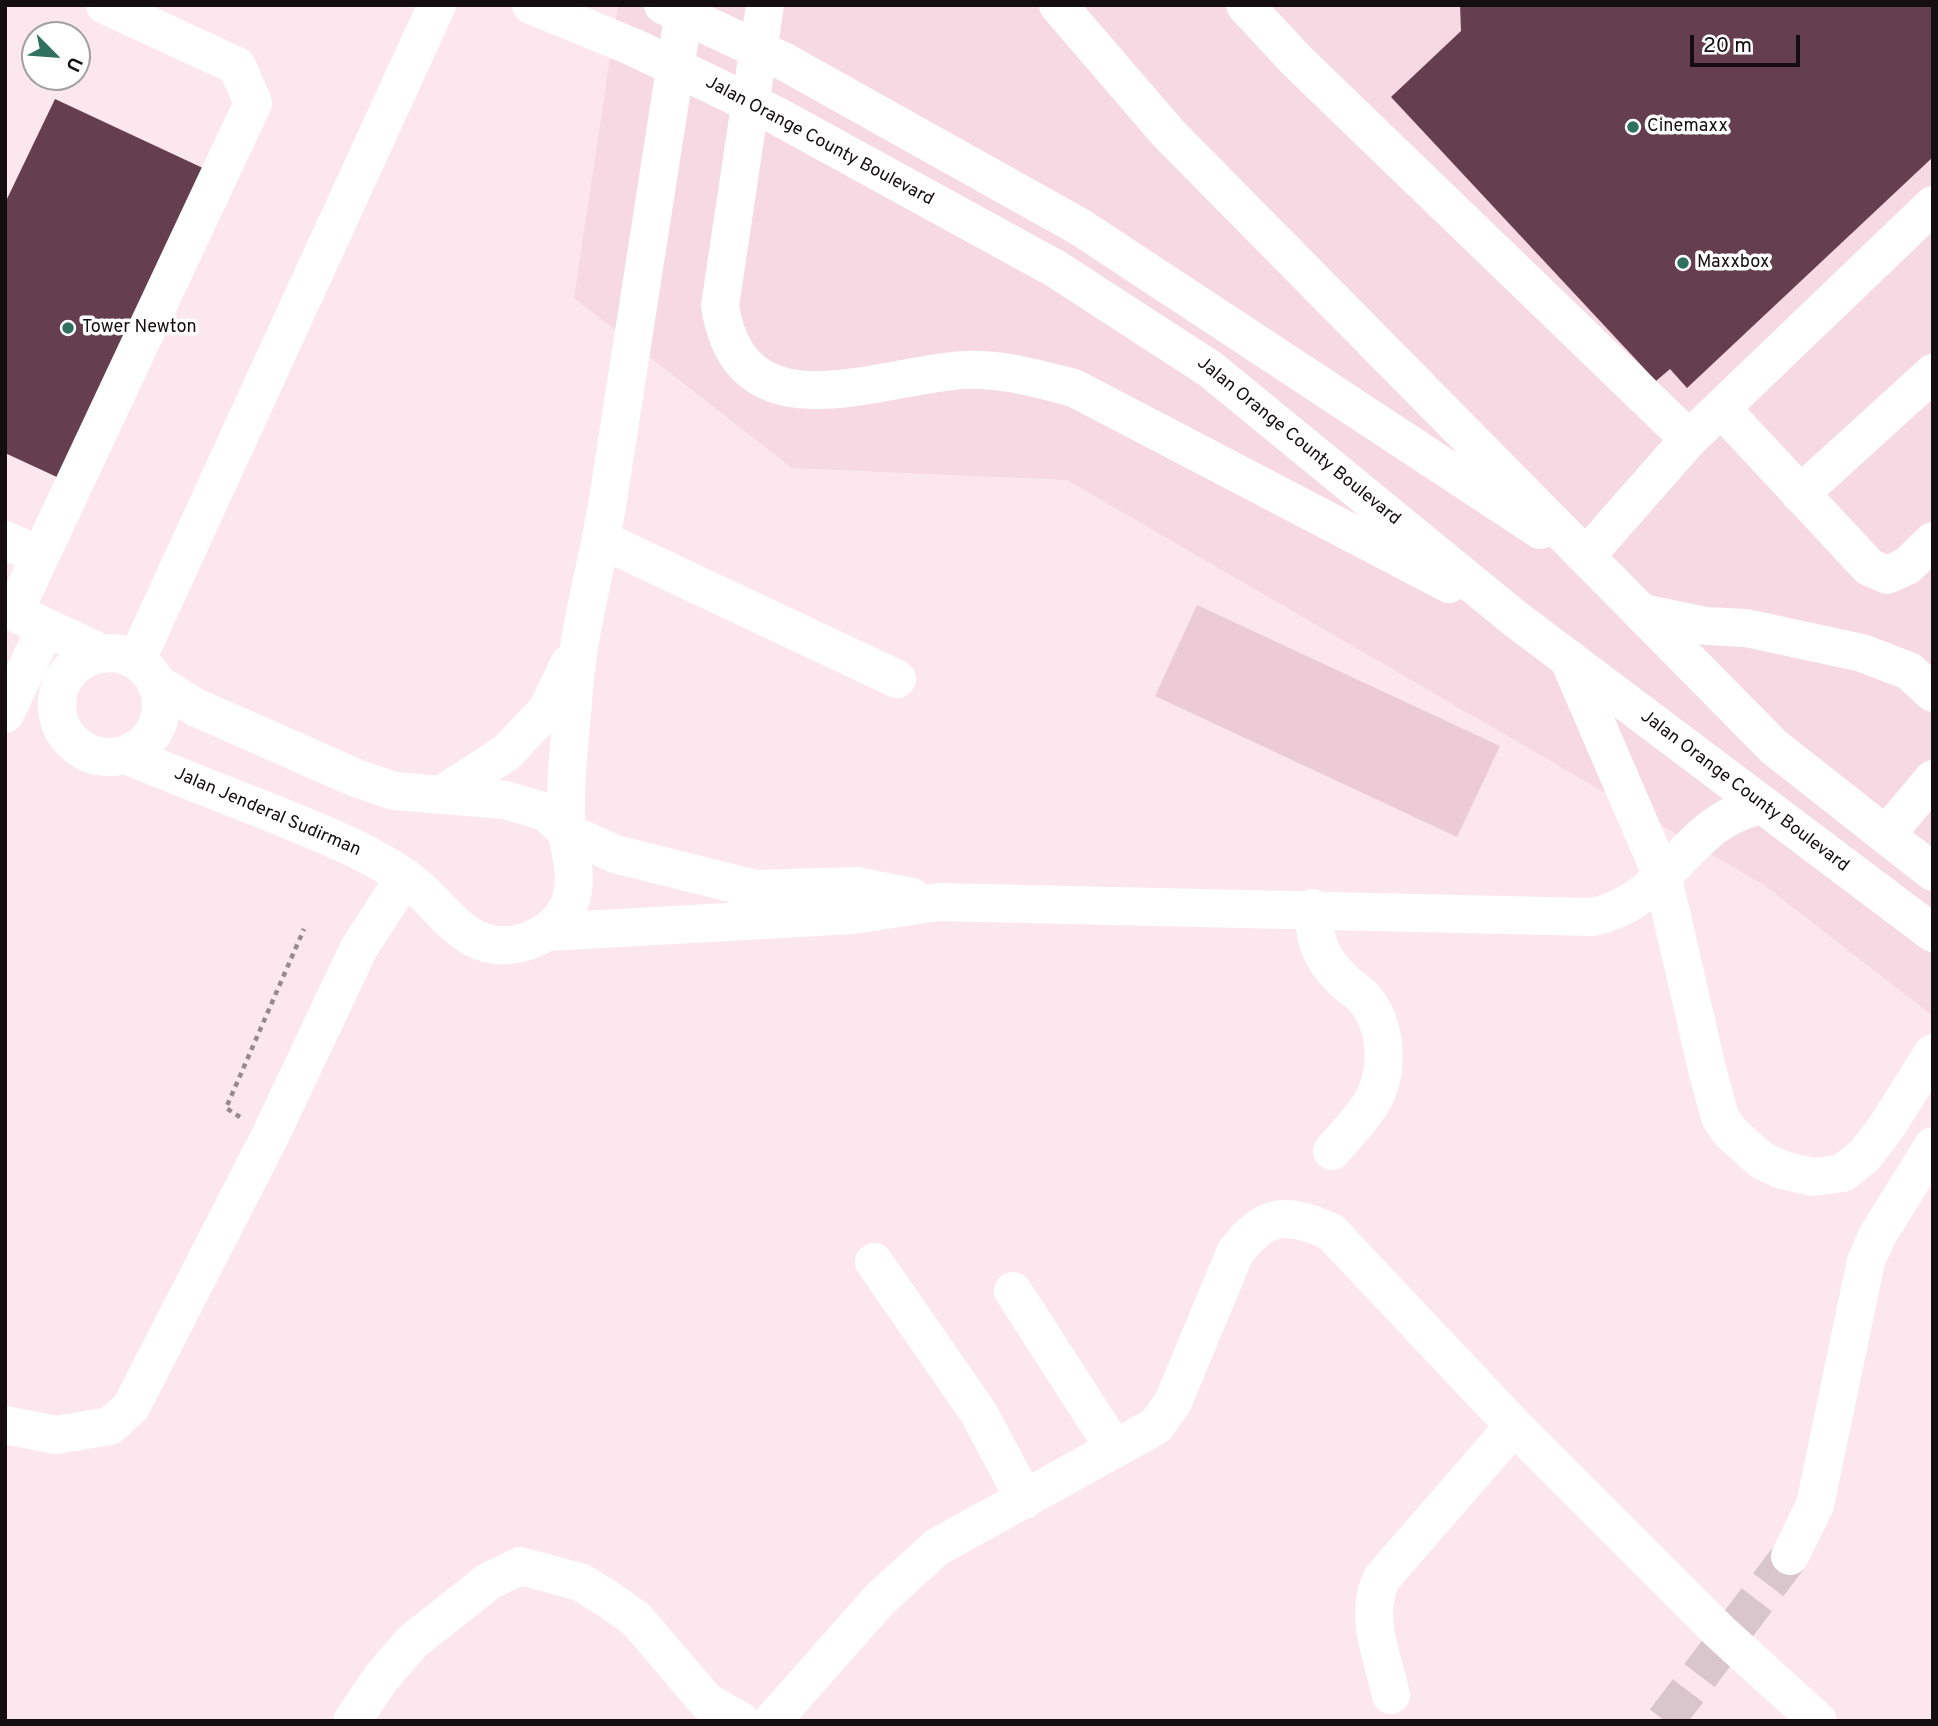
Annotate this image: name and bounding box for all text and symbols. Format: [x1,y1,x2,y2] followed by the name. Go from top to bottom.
[21,21,91,91] north arrow
[1693,21,1803,65] scale bar
[1703,33,1752,60] text: 20 m
[59,53,87,75] text: U
[701,72,937,212] street label: Jalan Orange County Boulevard
[1647,116,1728,138] place label: Cinemaxx
[1625,119,1641,135] marker: Cinemaxx
[1697,252,1769,274] place label: Maxxbox
[1675,255,1691,271] marker: Maxxbox
[82,317,197,339] place label: Tower Newton
[60,320,76,336] marker: Tower Newton
[1192,353,1404,531] street label: Jalan Orange County Boulevard
[1635,706,1853,878] street label: Jalan Orange County Boulevard
[170,764,364,862] street label: Jalan Jenderal Sudirman

